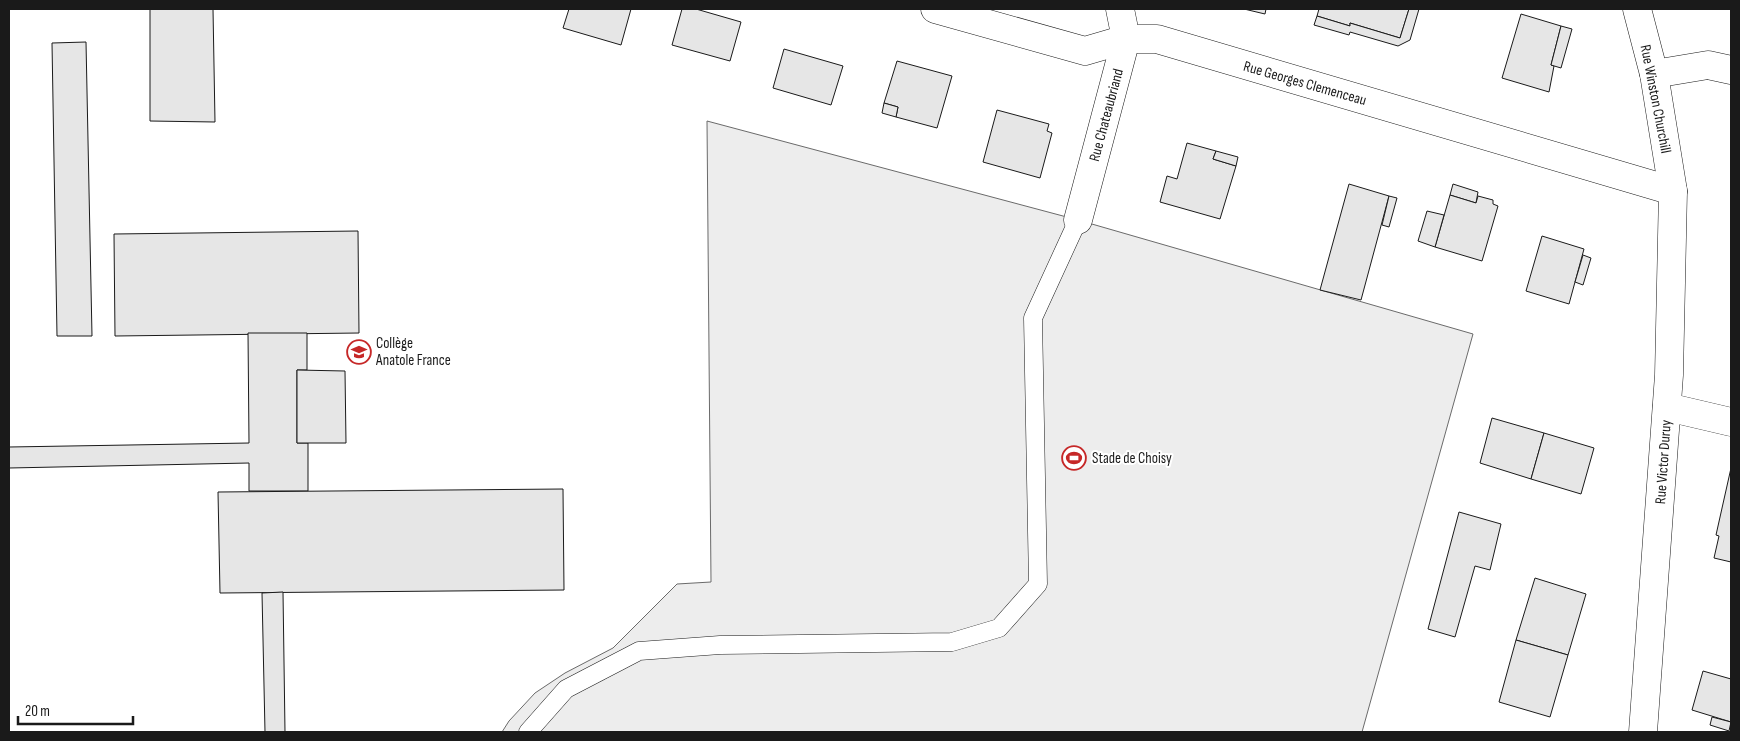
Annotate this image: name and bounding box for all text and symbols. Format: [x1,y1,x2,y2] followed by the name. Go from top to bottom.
[1636,43,1675,155] street label: Rue Winston Churchill
[1241,57,1369,110] street label: Rue Georges Clemenceau
[1085,67,1128,164] street label: Rue Chateaubriand
[375,334,451,370] place label: Collège Anatole France
[346,339,372,365] school or university icon: Collège Anatole France
[1651,419,1676,505] street label: Rue Victor Duruy
[1061,445,1087,471] sports icon: Stade de Choisy
[1092,449,1172,468] place label: Stade de Choisy
[18,694,132,726] scale bar
[25,702,50,721] text: 20 m

